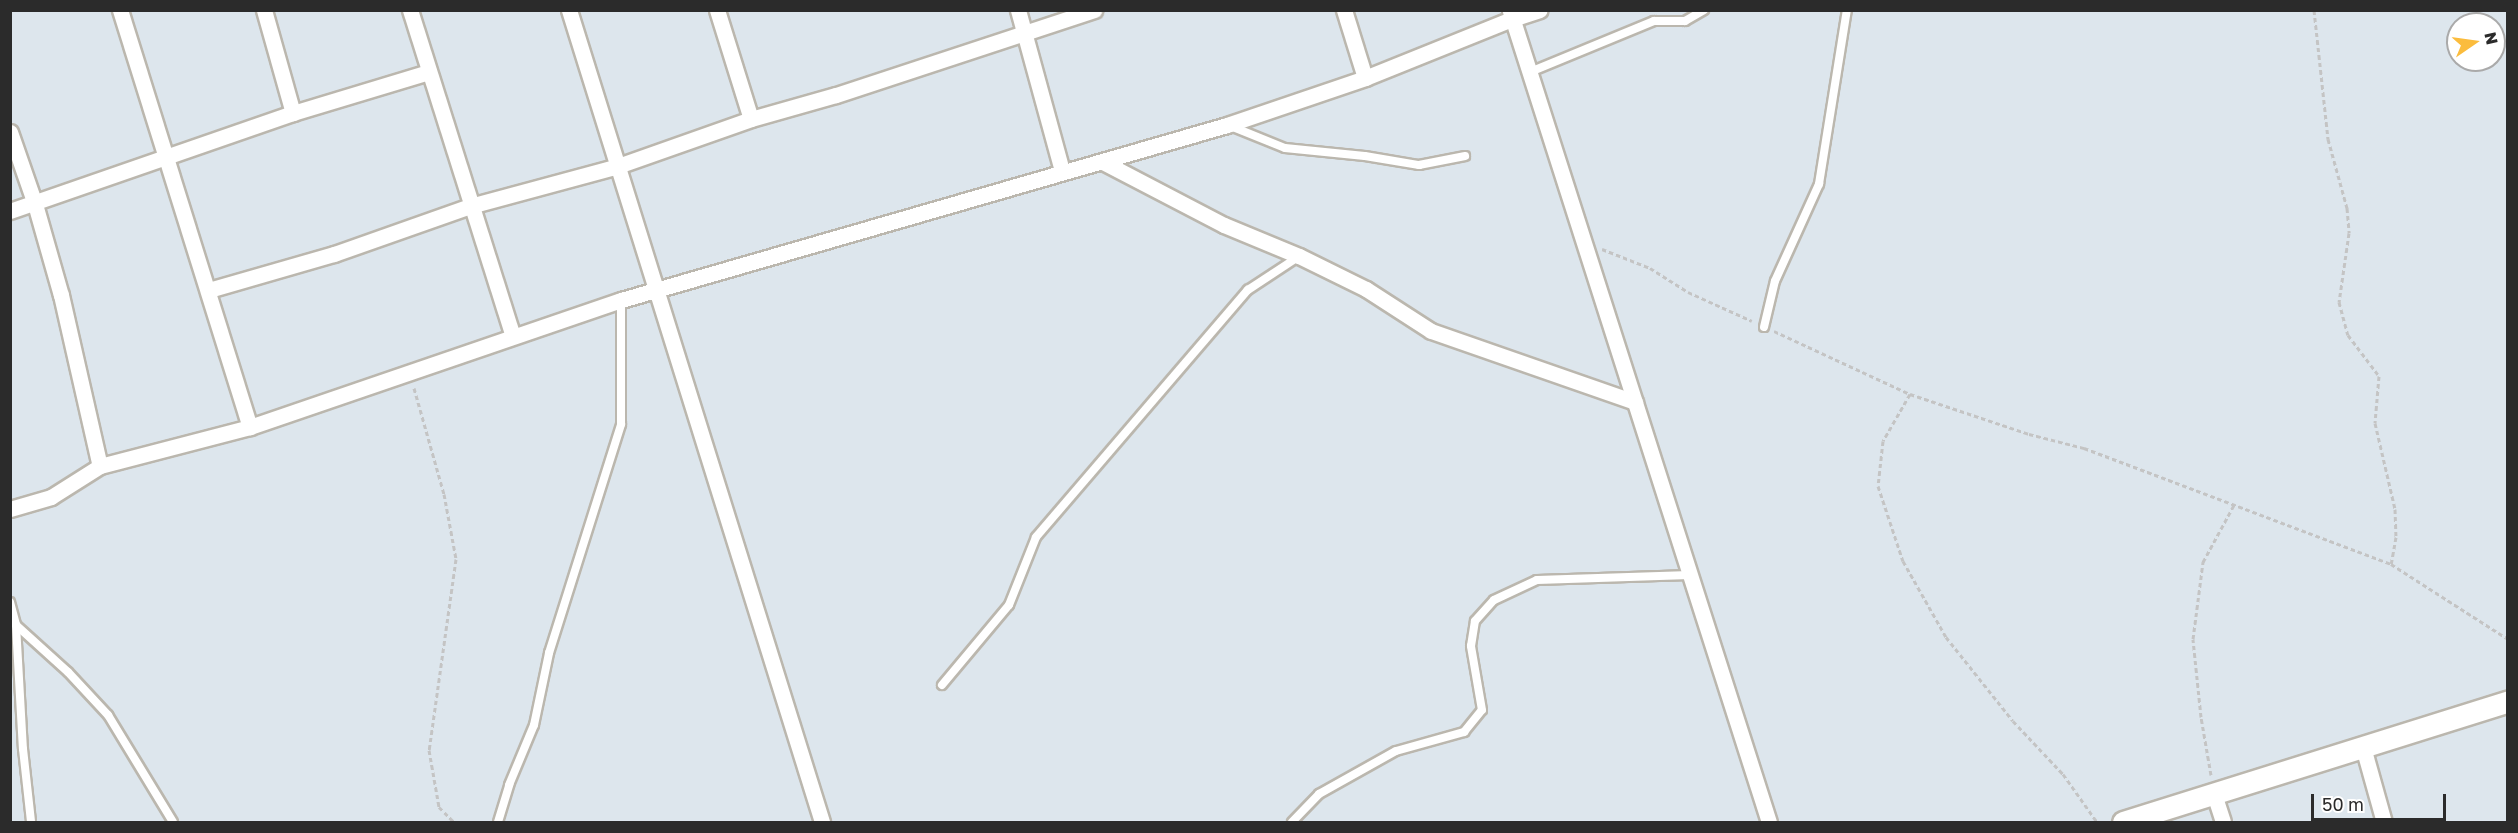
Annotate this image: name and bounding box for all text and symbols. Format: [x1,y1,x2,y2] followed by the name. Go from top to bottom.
[2446,12,2506,72] north arrow
[2480,30,2503,47] text: N
[2314,782,2449,820] scale bar
[2322,793,2364,815] text: 50 m

